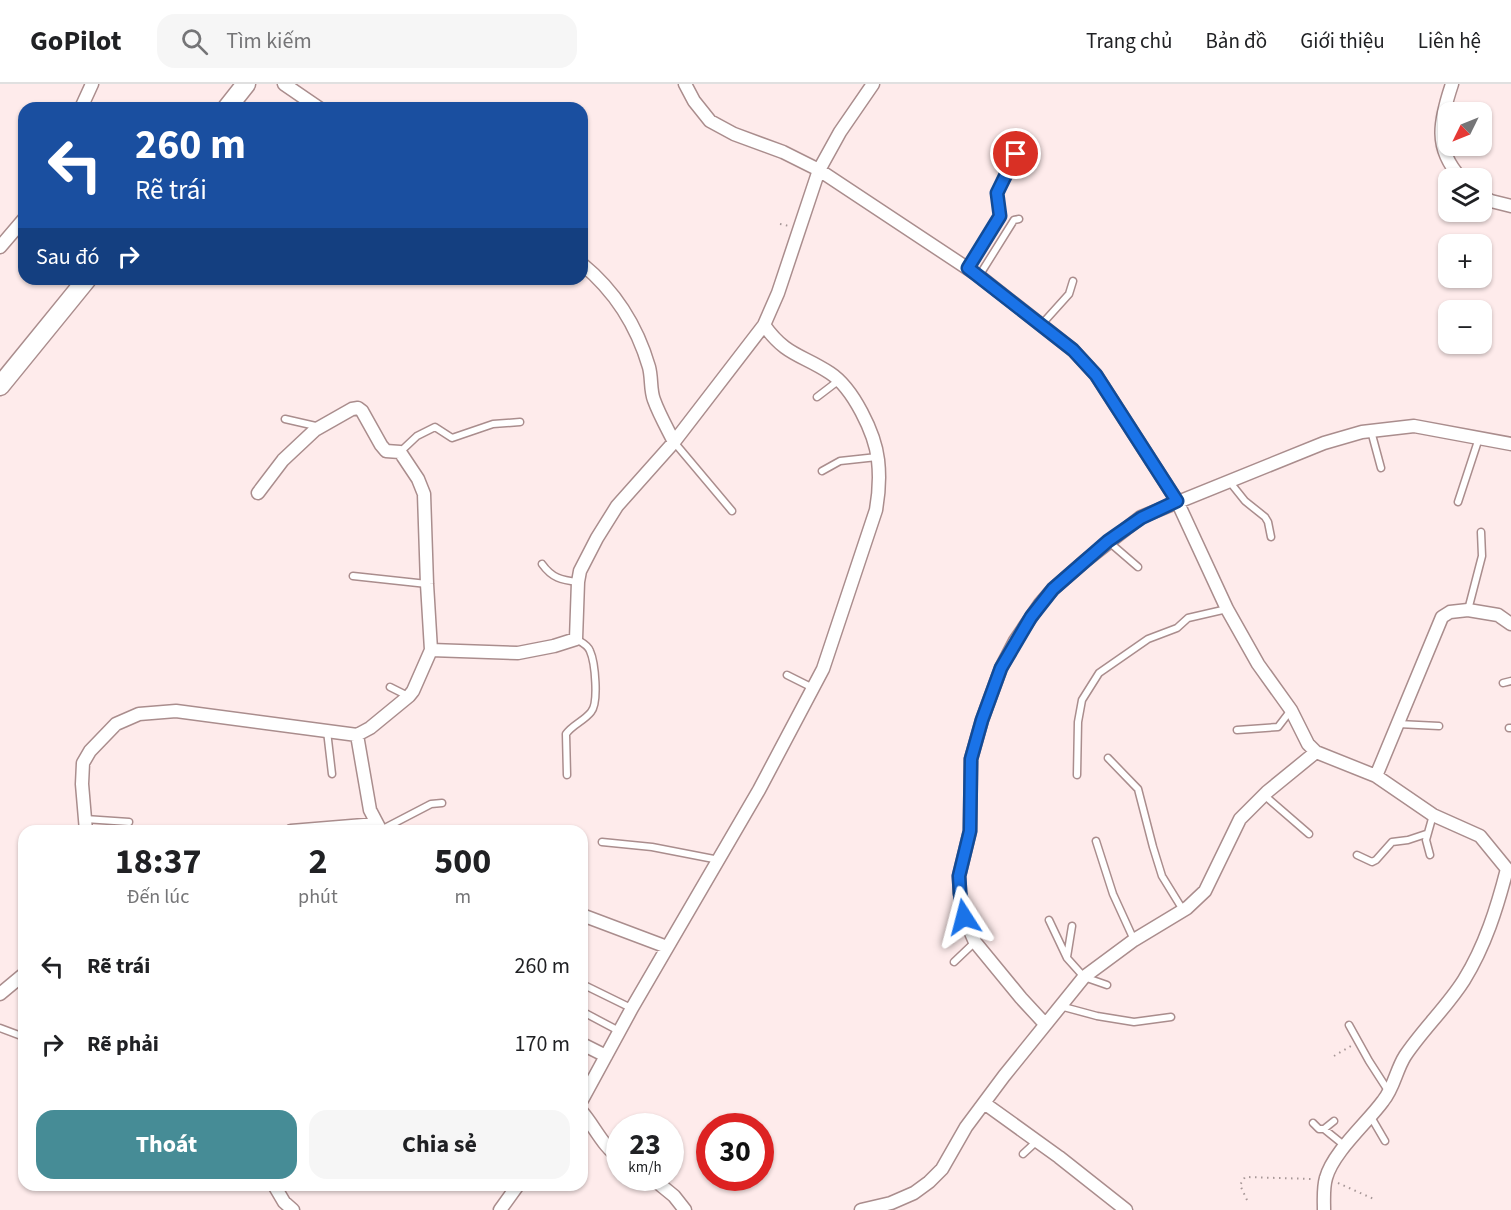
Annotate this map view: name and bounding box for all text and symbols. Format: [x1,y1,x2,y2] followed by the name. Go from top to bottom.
[157,14,577,68] search box
[30,21,121,61] text: GoPilot
[178,25,211,58] icon: search
[226,25,312,57] text: Tìm kiếm
[1086,26,1172,56] text: Trang chủ
[1205,26,1267,56] text: Bản đồ
[1300,26,1385,56] text: Giới thiệu
[1418,26,1481,56] text: Liên hệ
[1438,102,1492,156] north arrow
[1438,102,1492,354] map controls
[135,115,246,175] text: 260 m
[36,126,114,204] icon: left
[990,128,1041,179] pin
[999,137,1032,170] icon: arrive
[1438,168,1492,222] button: layers
[135,171,207,210] text: Rẽ trái
[1438,234,1492,288] button: +
[112,240,145,273] icon: right
[36,241,100,273] text: Sau đó
[1438,300,1492,354] button: −
[115,836,201,887] text: 18:37
[308,836,327,887] text: 2
[434,836,491,887] text: 500
[127,883,189,911] text: Đến lúc
[298,883,338,911] text: phút
[455,883,471,911] text: m
[932,885,996,949] position arrow
[36,950,69,983] icon: left
[87,950,150,982] text: Rẽ trái
[515,950,570,982] text: 260 m
[36,1028,69,1061] icon: right
[87,1028,159,1060] text: Rẽ phải
[515,1028,570,1060] text: 170 m
[36,1110,297,1179] button: Thoát
[309,1110,570,1179] button: Chia sẻ
[696,1113,774,1191] speed limit sign: 30
[629,1123,661,1166] text: 23
[628,1157,662,1178] text: km/h

